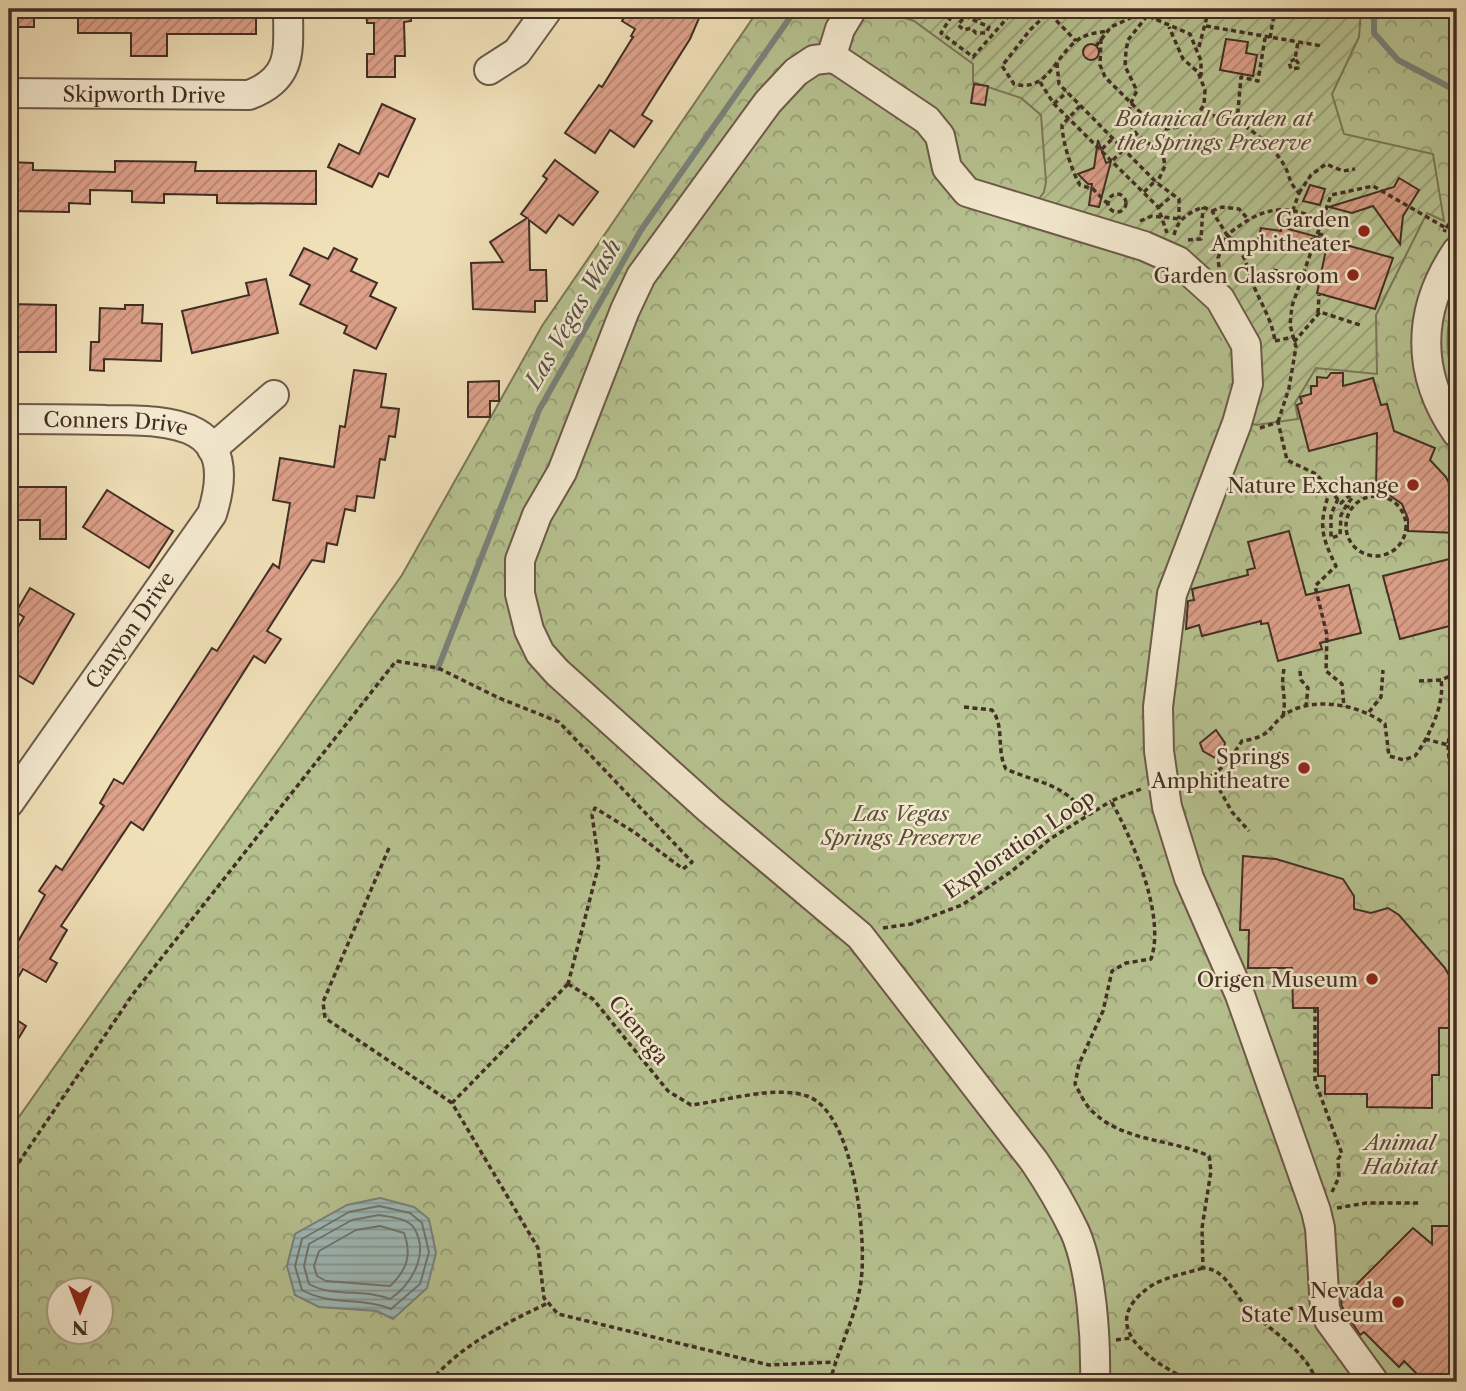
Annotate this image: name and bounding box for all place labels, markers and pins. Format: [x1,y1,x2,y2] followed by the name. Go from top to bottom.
[1210,207,1350,256] place label: Garden Amphitheater
[1356,223,1372,239] marker: Garden Amphitheater
[1153,263,1339,288] place label: Garden Classroom
[1345,267,1361,283] marker: Garden Classroom
[1227,473,1399,498] place label: Nature Exchange
[1405,477,1421,493] marker: Nature Exchange
[1150,744,1290,793] place label: Springs Amphitheatre
[1296,760,1312,776] marker: Springs Amphitheatre
[1197,967,1358,992] place label: Origen Museum
[1364,971,1380,987] marker: Origen Museum
[1241,1278,1385,1327] place label: Nevada State Museum
[1390,1294,1406,1310] marker: Nevada State Museum

